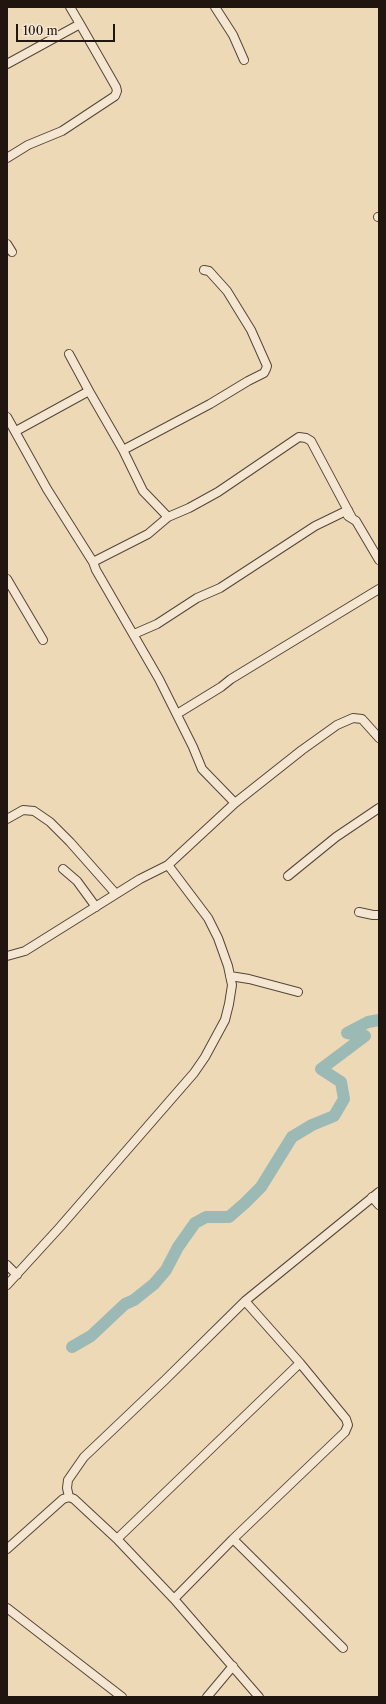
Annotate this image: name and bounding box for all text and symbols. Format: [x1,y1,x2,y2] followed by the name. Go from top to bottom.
[18,16,117,42] scale bar
[23,23,58,38] text: 100 m

